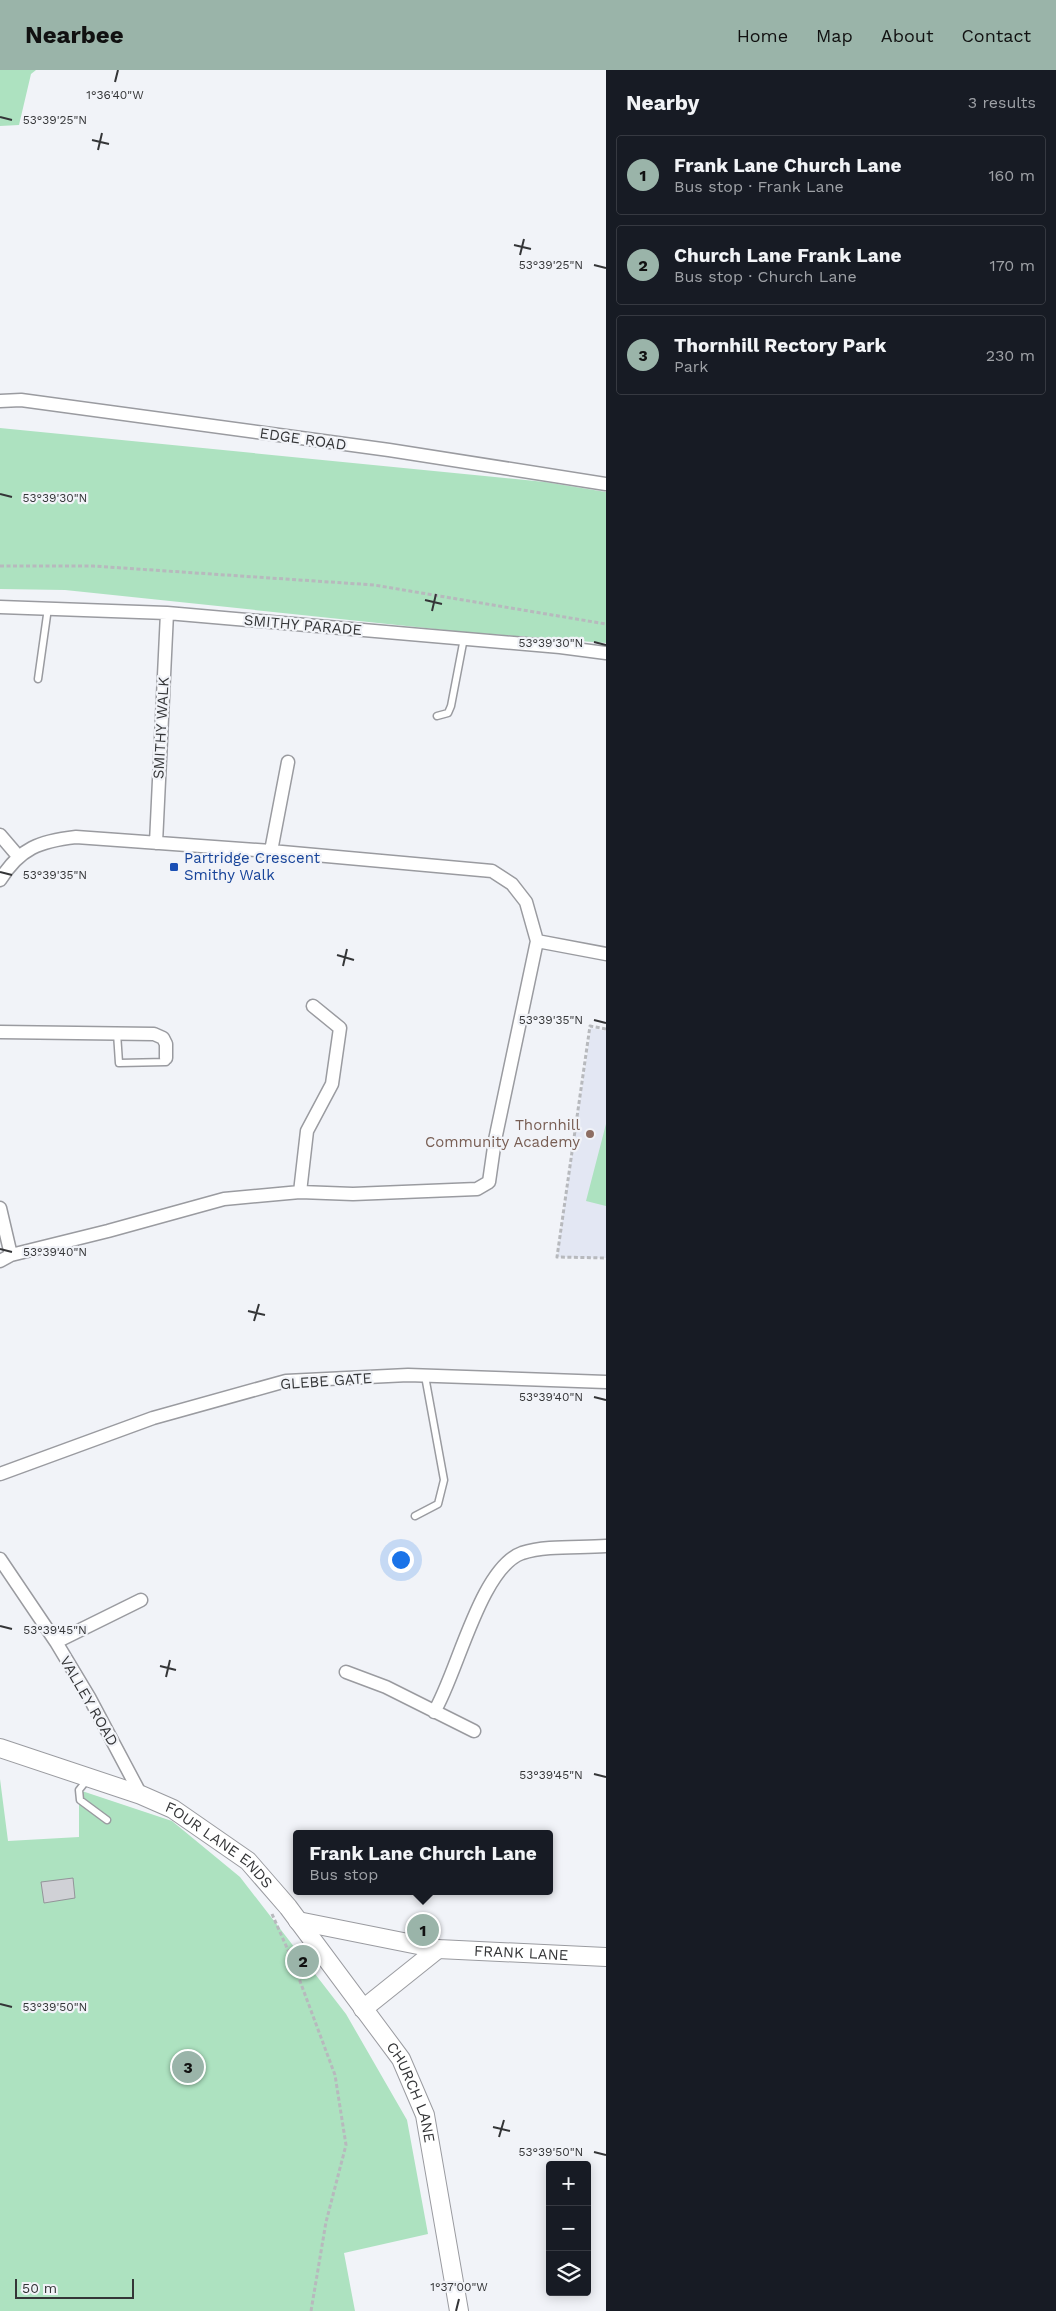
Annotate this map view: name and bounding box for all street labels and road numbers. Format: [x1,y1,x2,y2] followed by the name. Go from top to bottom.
[258,424,348,454] street label: EDGE ROAD
[243,611,363,639] street label: SMITHY PARADE
[149,676,173,779] street label: SMITHY WALK
[280,1369,372,1393] street label: GLEBE GATE
[56,1653,122,1749] street label: VALLEY ROAD
[163,1798,276,1892] street label: FOUR LANE ENDS
[474,1942,569,1964] street label: FRANK LANE
[382,2038,439,2144] street label: CHURCH LANE

